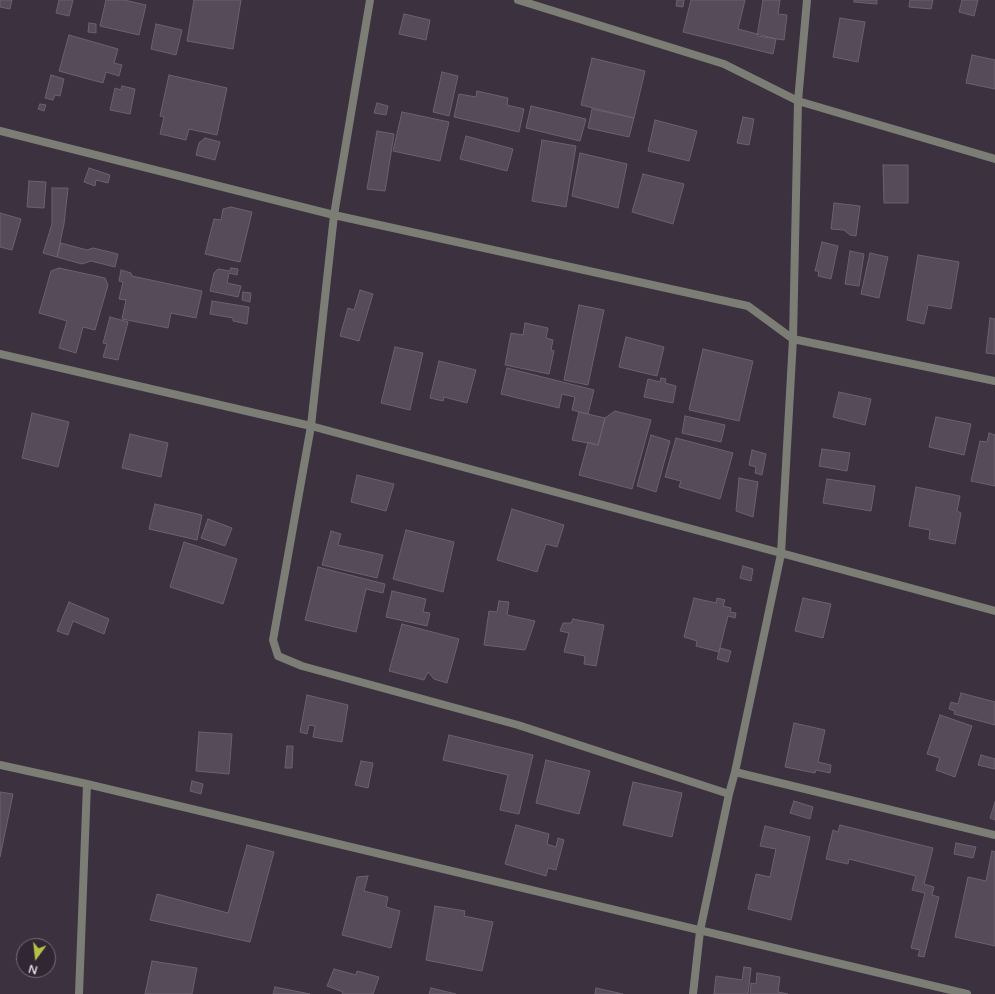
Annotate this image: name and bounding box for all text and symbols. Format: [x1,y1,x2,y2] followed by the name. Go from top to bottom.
[16,938,56,978] north arrow
[27,962,39,977] text: N

